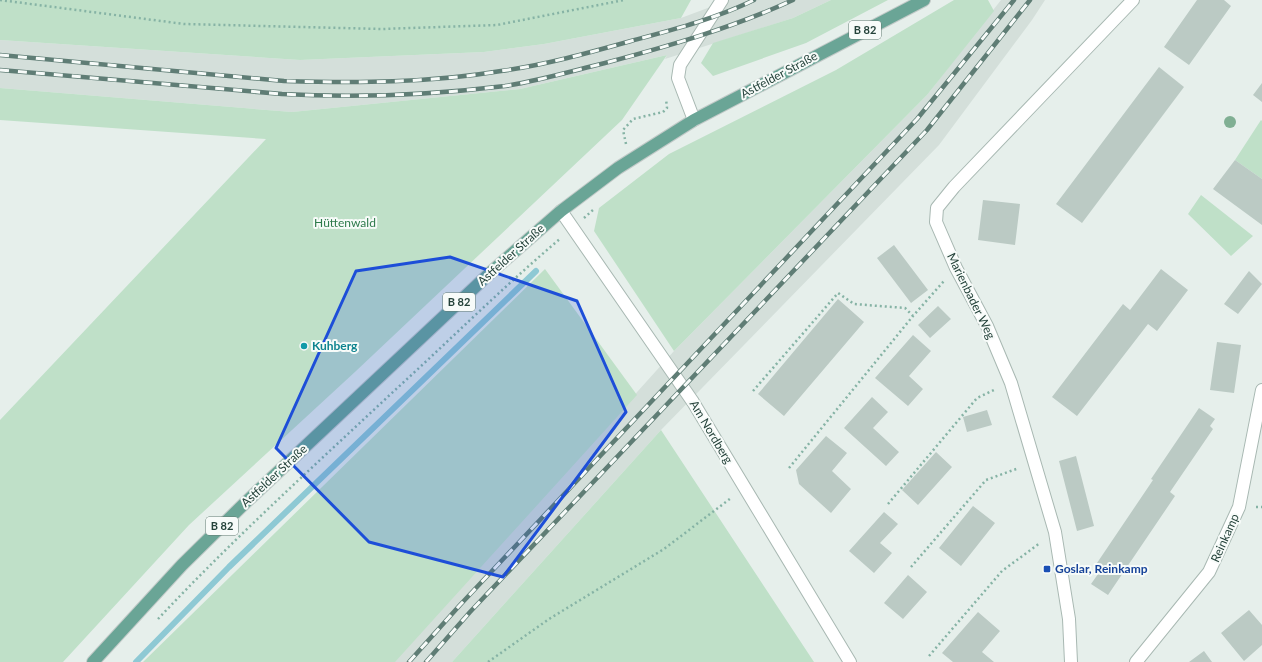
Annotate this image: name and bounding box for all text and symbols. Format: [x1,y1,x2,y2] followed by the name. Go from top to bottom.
[849,21,881,39] road number: B 82
[738,48,820,101] street label: Astfelder Straße
[314,215,376,230] park label: Hüttenwald
[474,221,547,289] street label: Astfelder Straße
[944,250,999,341] street label: Marienbader Weg
[443,293,475,311] road number: B 82
[312,338,358,353] place label: Kuhberg
[299,341,309,351] marker: Kuhberg
[687,397,736,466] street label: Am Nordberg
[238,441,310,510] street label: Astfelder Straße
[1207,511,1242,564] street label: Reinkamp
[206,517,238,535] road number: B 82
[1055,561,1148,576] place label: Goslar, Reinkamp
[1042,564,1052,574] marker: Goslar, Reinkamp

